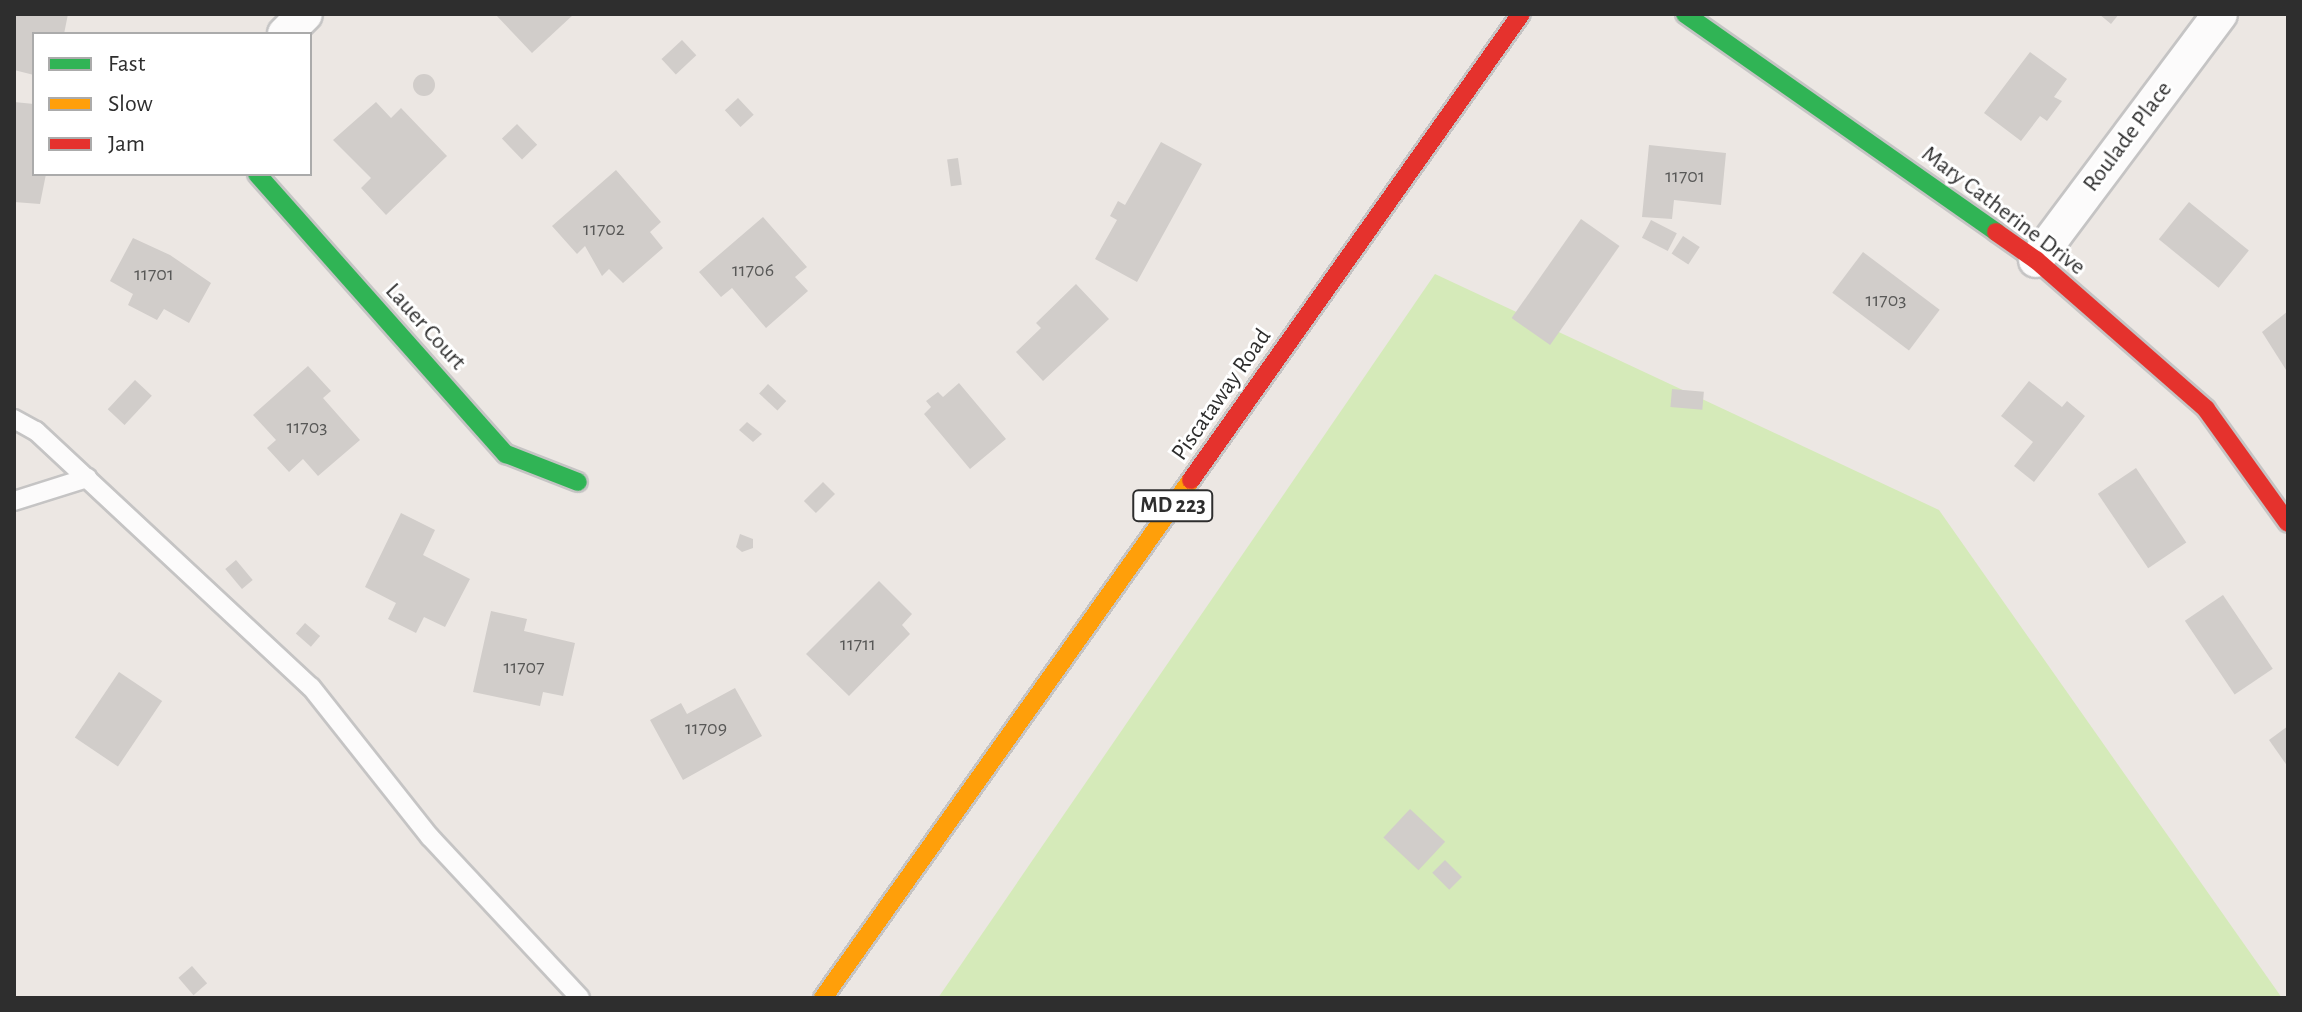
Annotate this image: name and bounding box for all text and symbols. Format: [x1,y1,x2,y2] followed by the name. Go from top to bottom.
[32,32,312,176] legend
[108,52,145,76] text: Fast
[2077,76,2179,198] street label: Roulade Place
[108,92,153,116] text: Slow
[108,132,145,156] text: Jam
[1915,140,2091,282] street label: Mary Catherine Drive
[1665,164,1705,188] house number: 11701
[583,217,625,241] house number: 11702
[732,258,774,282] house number: 11706
[134,262,174,286] house number: 11701
[378,278,472,376] street label: Lauer Court
[1866,288,1906,312] house number: 11703
[1166,324,1278,466] street label: Piscataway Road
[287,415,327,439] house number: 11703
[1131,488,1215,524] road number: MD 223
[840,632,876,656] house number: 11711
[504,655,544,679] house number: 11707
[685,716,727,740] house number: 11709

